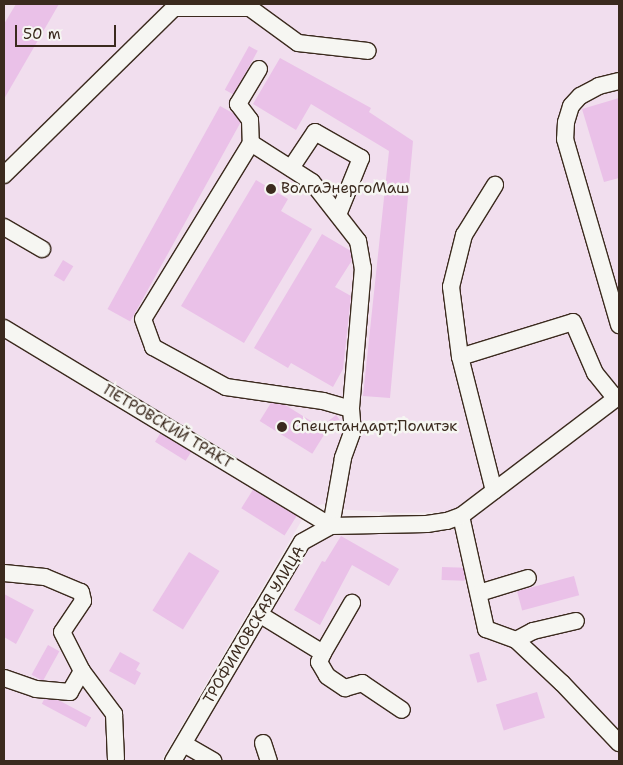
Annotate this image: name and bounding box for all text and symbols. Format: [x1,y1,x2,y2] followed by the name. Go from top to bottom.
[18,15,119,47] scale bar
[23,24,61,44] text: 50 m
[281,180,409,198] place label: ВолгаЭнергоМаш
[265,183,277,195] marker: ВолгаЭнергоМаш
[100,381,236,473] street label: ПЕТРОВСКИЙ ТРАКТ
[292,418,457,436] place label: Спецстандарт;Политэк
[276,421,288,433] marker: Спецстандарт;Политэк
[200,543,308,707] street label: ТРОФИМОВСКАЯ УЛИЦА

